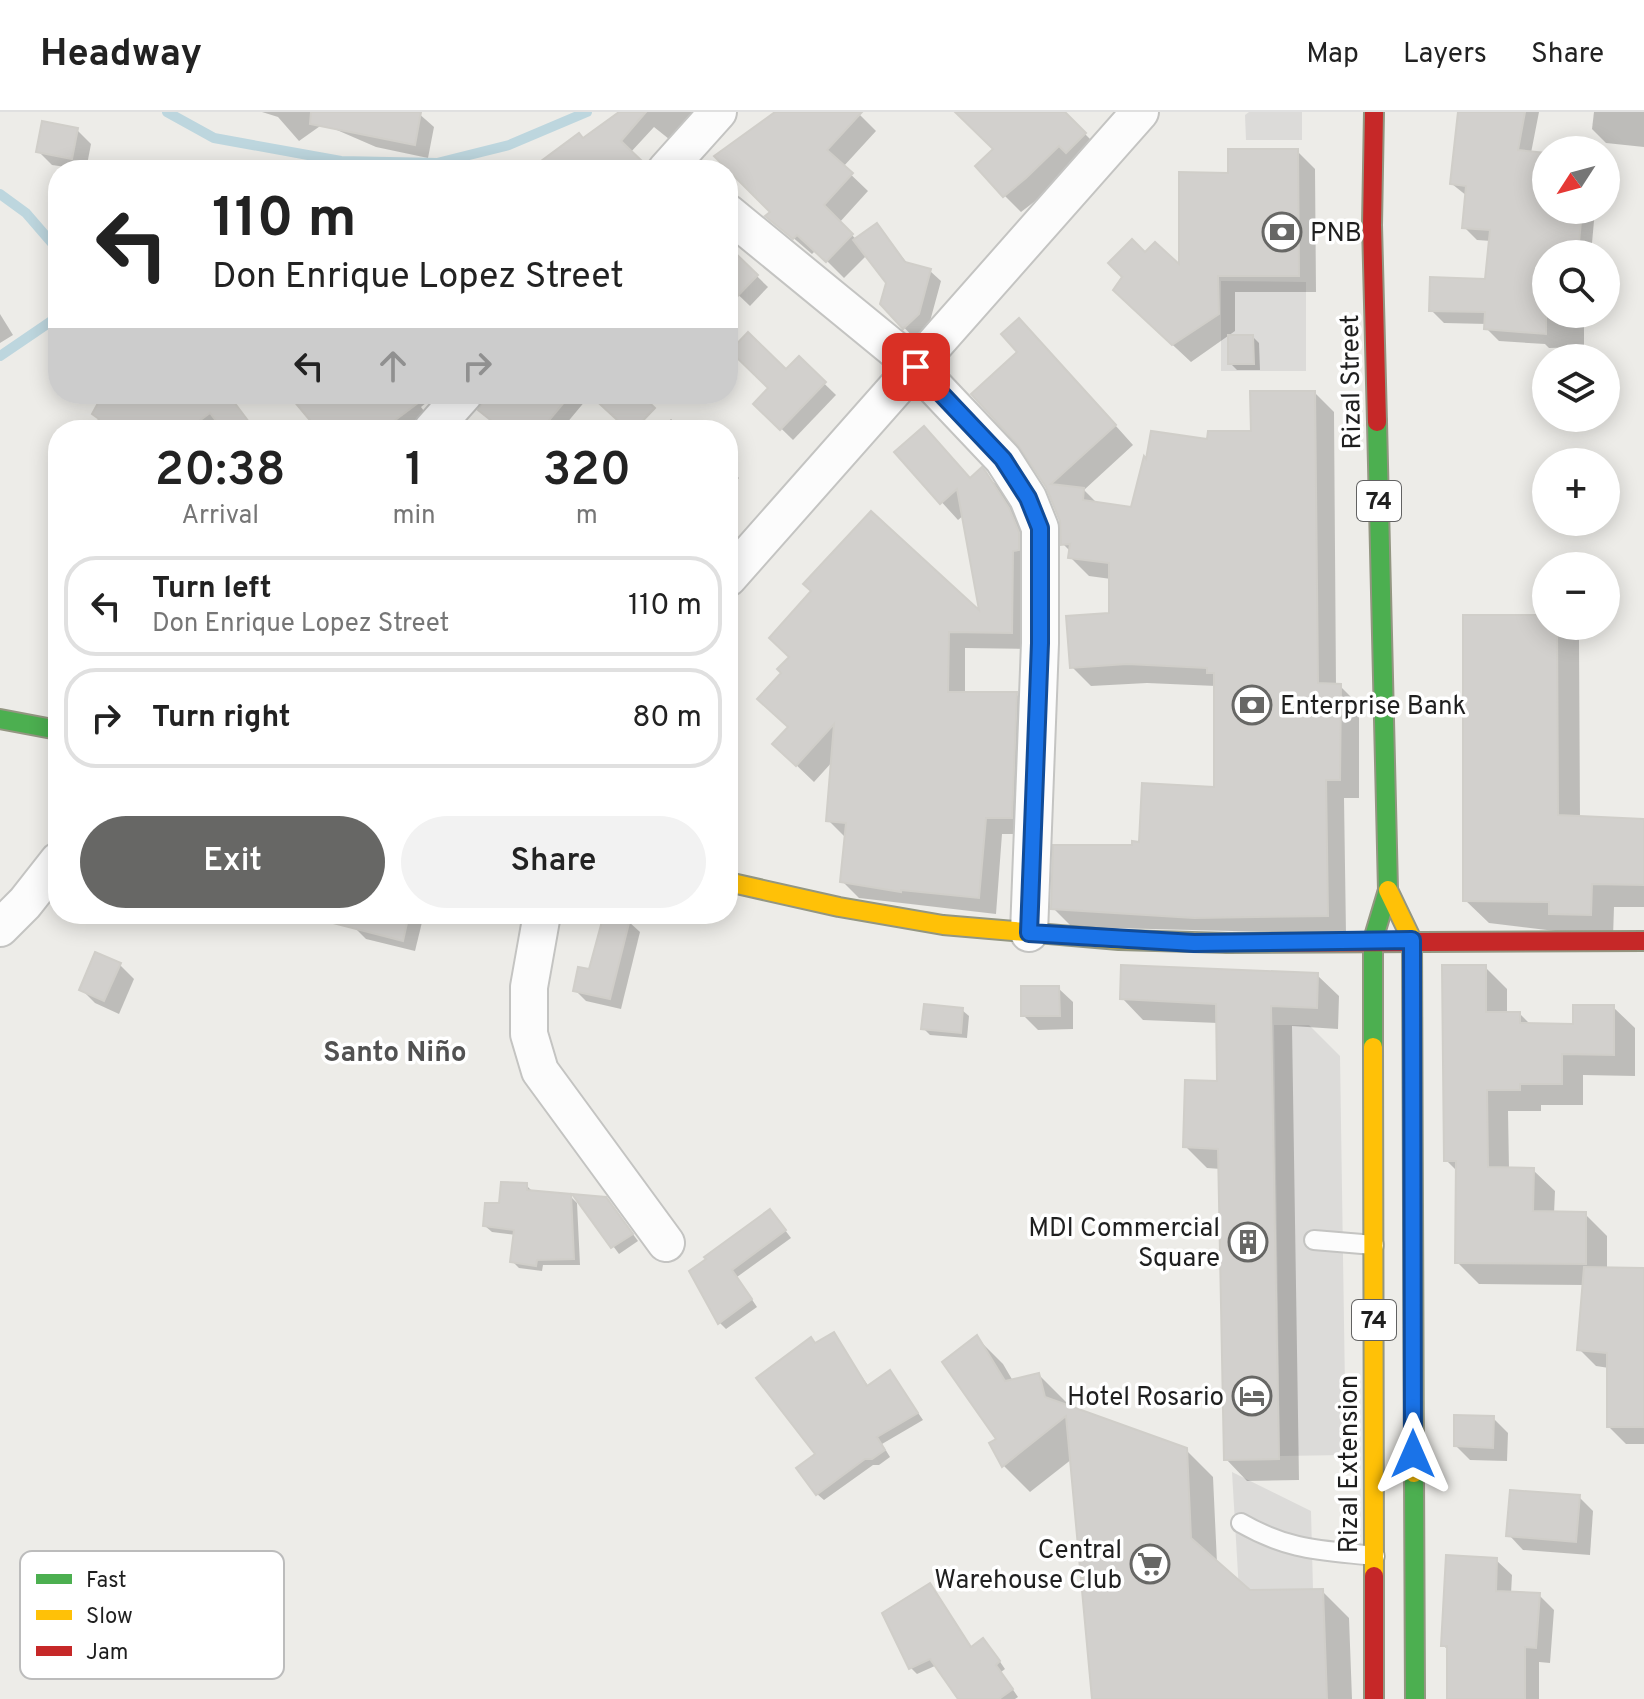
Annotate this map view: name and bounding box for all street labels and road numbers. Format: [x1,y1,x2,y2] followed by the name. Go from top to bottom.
[1335,314,1370,450] street label: Rizal Street
[1357,481,1401,521] road number: 74
[1352,1300,1396,1340] road number: 74
[1334,1375,1367,1553] street label: Rizal Extension

